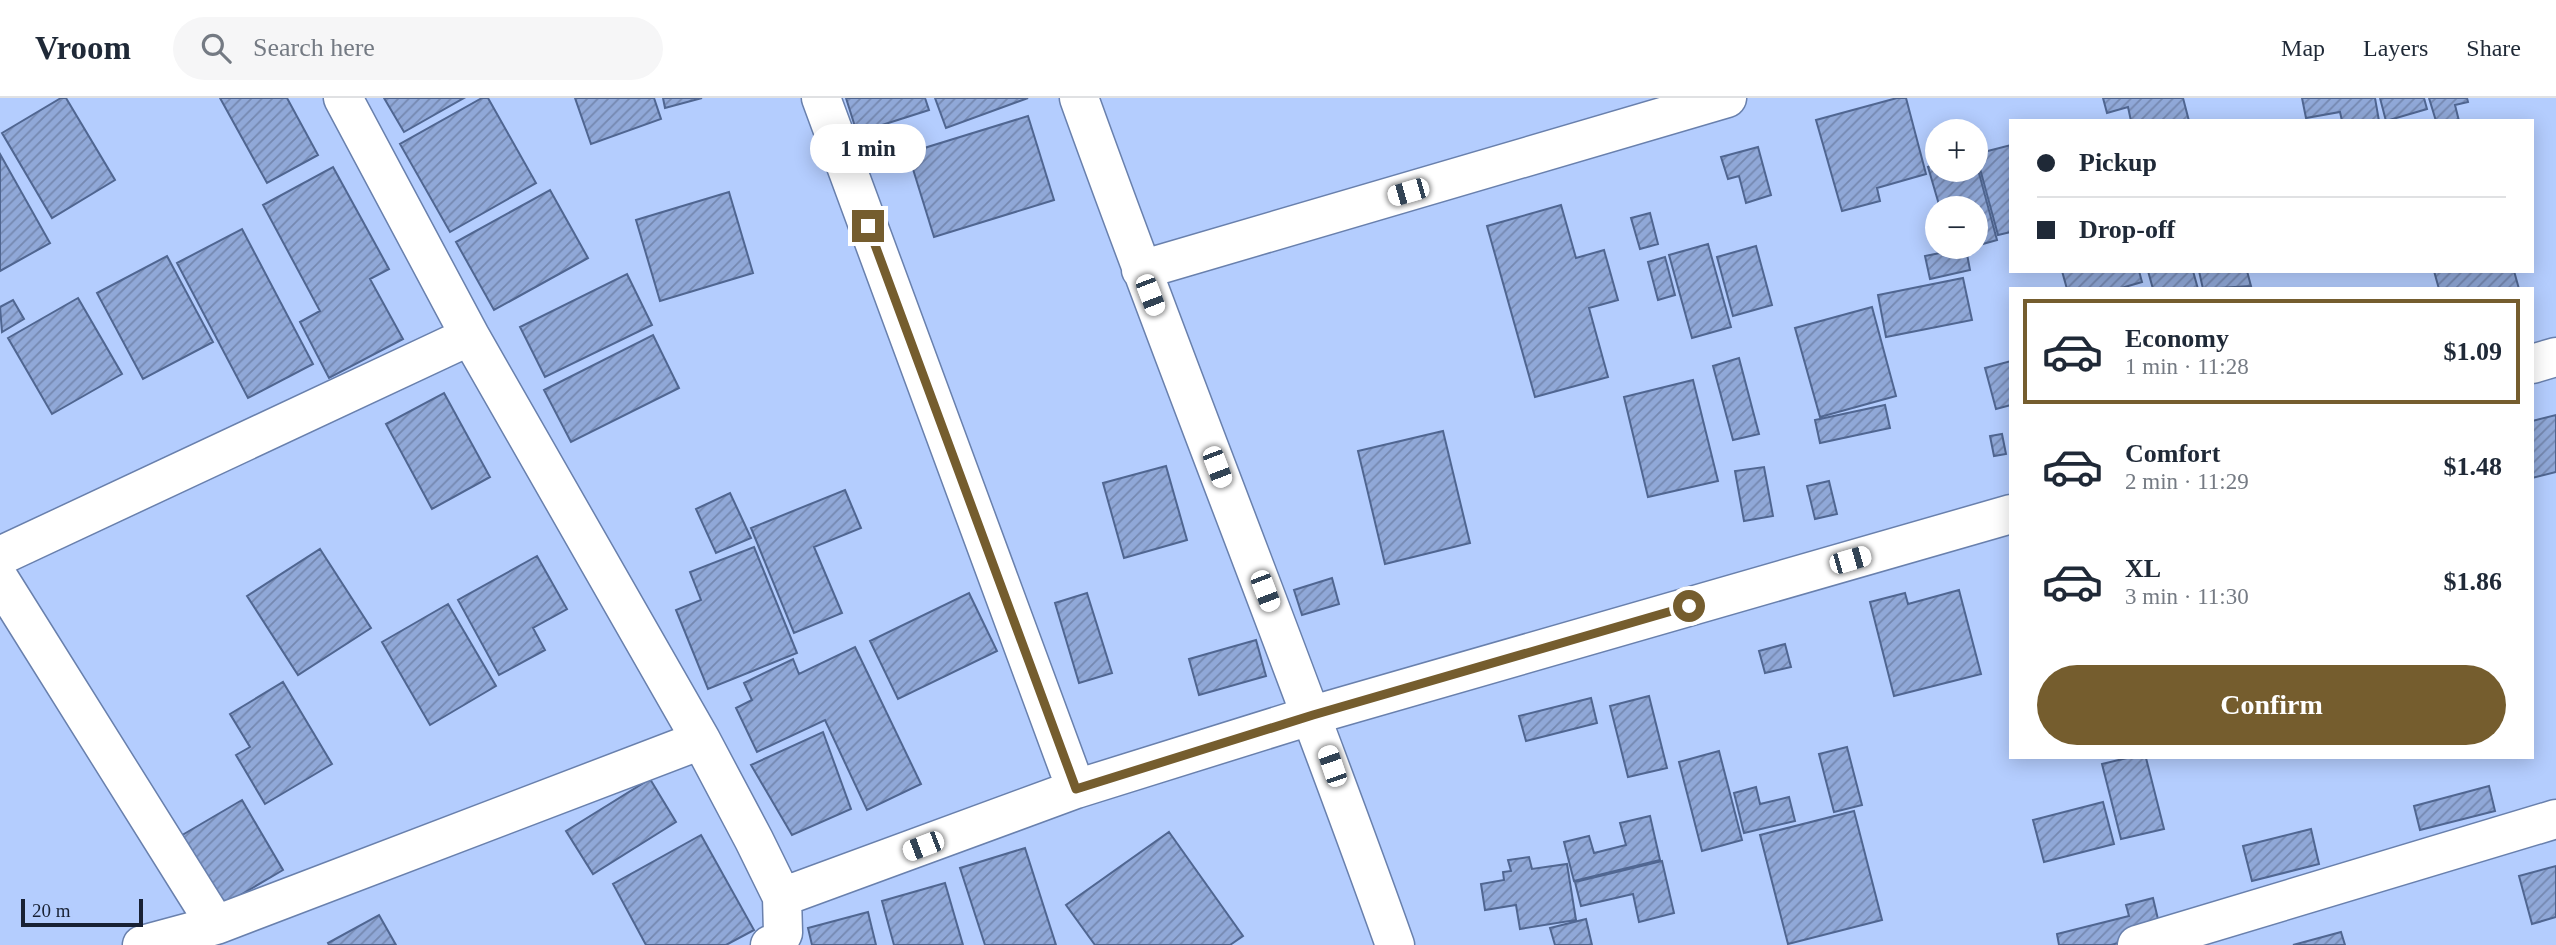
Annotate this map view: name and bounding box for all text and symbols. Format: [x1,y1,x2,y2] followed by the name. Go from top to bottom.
[173,17,663,80] search box
[197,29,235,67] icon: search
[35,30,131,66] text: Vroom
[253,33,375,62] text: Search here
[2281,35,2325,61] text: Map
[2363,35,2428,61] text: Layers
[2466,35,2521,61] text: Share
[1925,119,1988,259] map controls
[1925,119,1988,182] button: +
[810,124,926,174] callout: 1 min
[840,136,896,161] text: 1 min
[2079,148,2157,177] text: Pickup
[1385,176,1432,208] car
[1925,196,1988,259] button: −
[852,210,884,242] route end
[2079,215,2175,244] text: Drop-off
[1133,272,1168,318] car
[2041,320,2104,383] icon: car
[2125,324,2229,353] text: Economy
[2444,337,2502,366] text: $1.09
[2125,354,2249,379] text: 1 min · 11:28
[2041,435,2104,498] icon: car
[2125,439,2220,468] text: Comfort
[1200,444,1235,490] car
[2444,452,2502,481] text: $1.48
[2125,469,2249,494] text: 2 min · 11:29
[1827,544,1874,576] car
[2041,550,2104,613] icon: car
[2125,554,2161,583] text: XL
[2444,567,2502,596] text: $1.86
[1248,568,1283,614] car
[2125,584,2249,609] text: 3 min · 11:30
[1673,590,1705,622] route start
[2037,665,2506,745] button: Confirm
[1316,743,1349,789] car
[900,829,947,863] car
[21,896,144,928] scale bar
[32,900,71,921] text: 20 m

